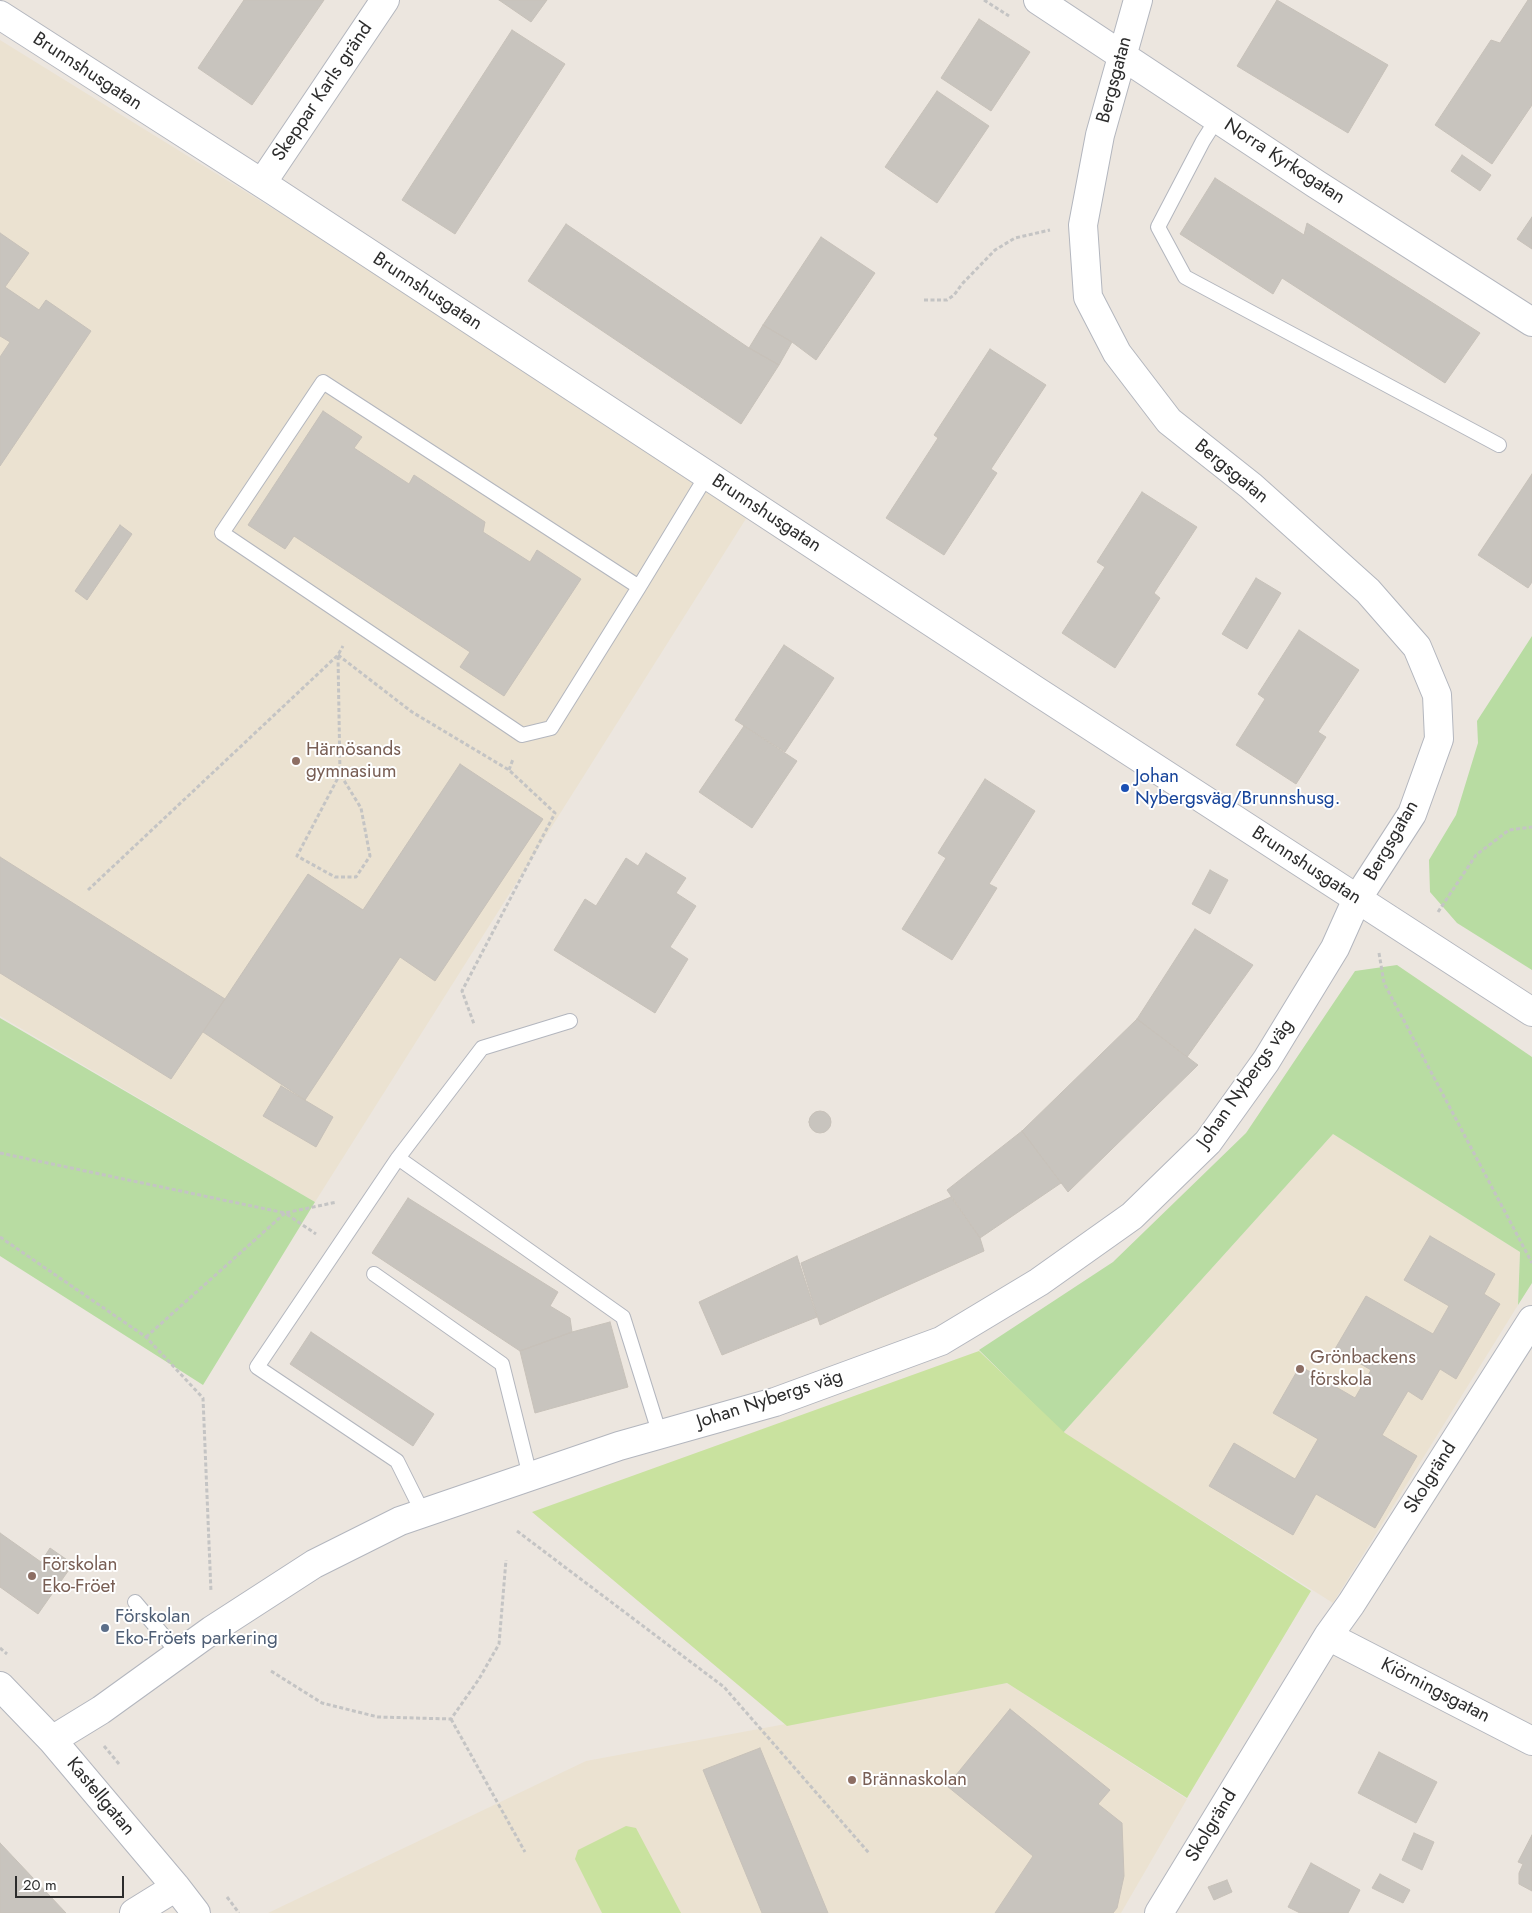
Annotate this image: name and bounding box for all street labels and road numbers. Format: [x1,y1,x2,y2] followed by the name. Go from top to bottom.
[268,18,378,166] street label: Skeppar Karls gränd
[28,28,146,116] street label: Brunnshusgatan
[1093,34,1137,126] street label: Bergsgatan
[1219,114,1349,210] street label: Norra Kyrkogatan
[368,248,486,336] street label: Brunnshusgatan
[1189,435,1273,509] street label: Bergsgatan
[707,470,825,558] street label: Brunnshusgatan
[1360,797,1424,885] street label: Bergsgatan
[1247,822,1365,910] street label: Brunnshusgatan
[1193,1015,1299,1153] street label: Johan Nybergs väg
[694,1366,846,1434] street label: Johan Nybergs väg
[1400,1438,1462,1518] street label: Skolgränd
[1377,1654,1493,1728] street label: Kiörningsgatan
[61,1754,139,1840] street label: Kastellgatan
[1181,1786,1243,1866] street label: Skolgränd

